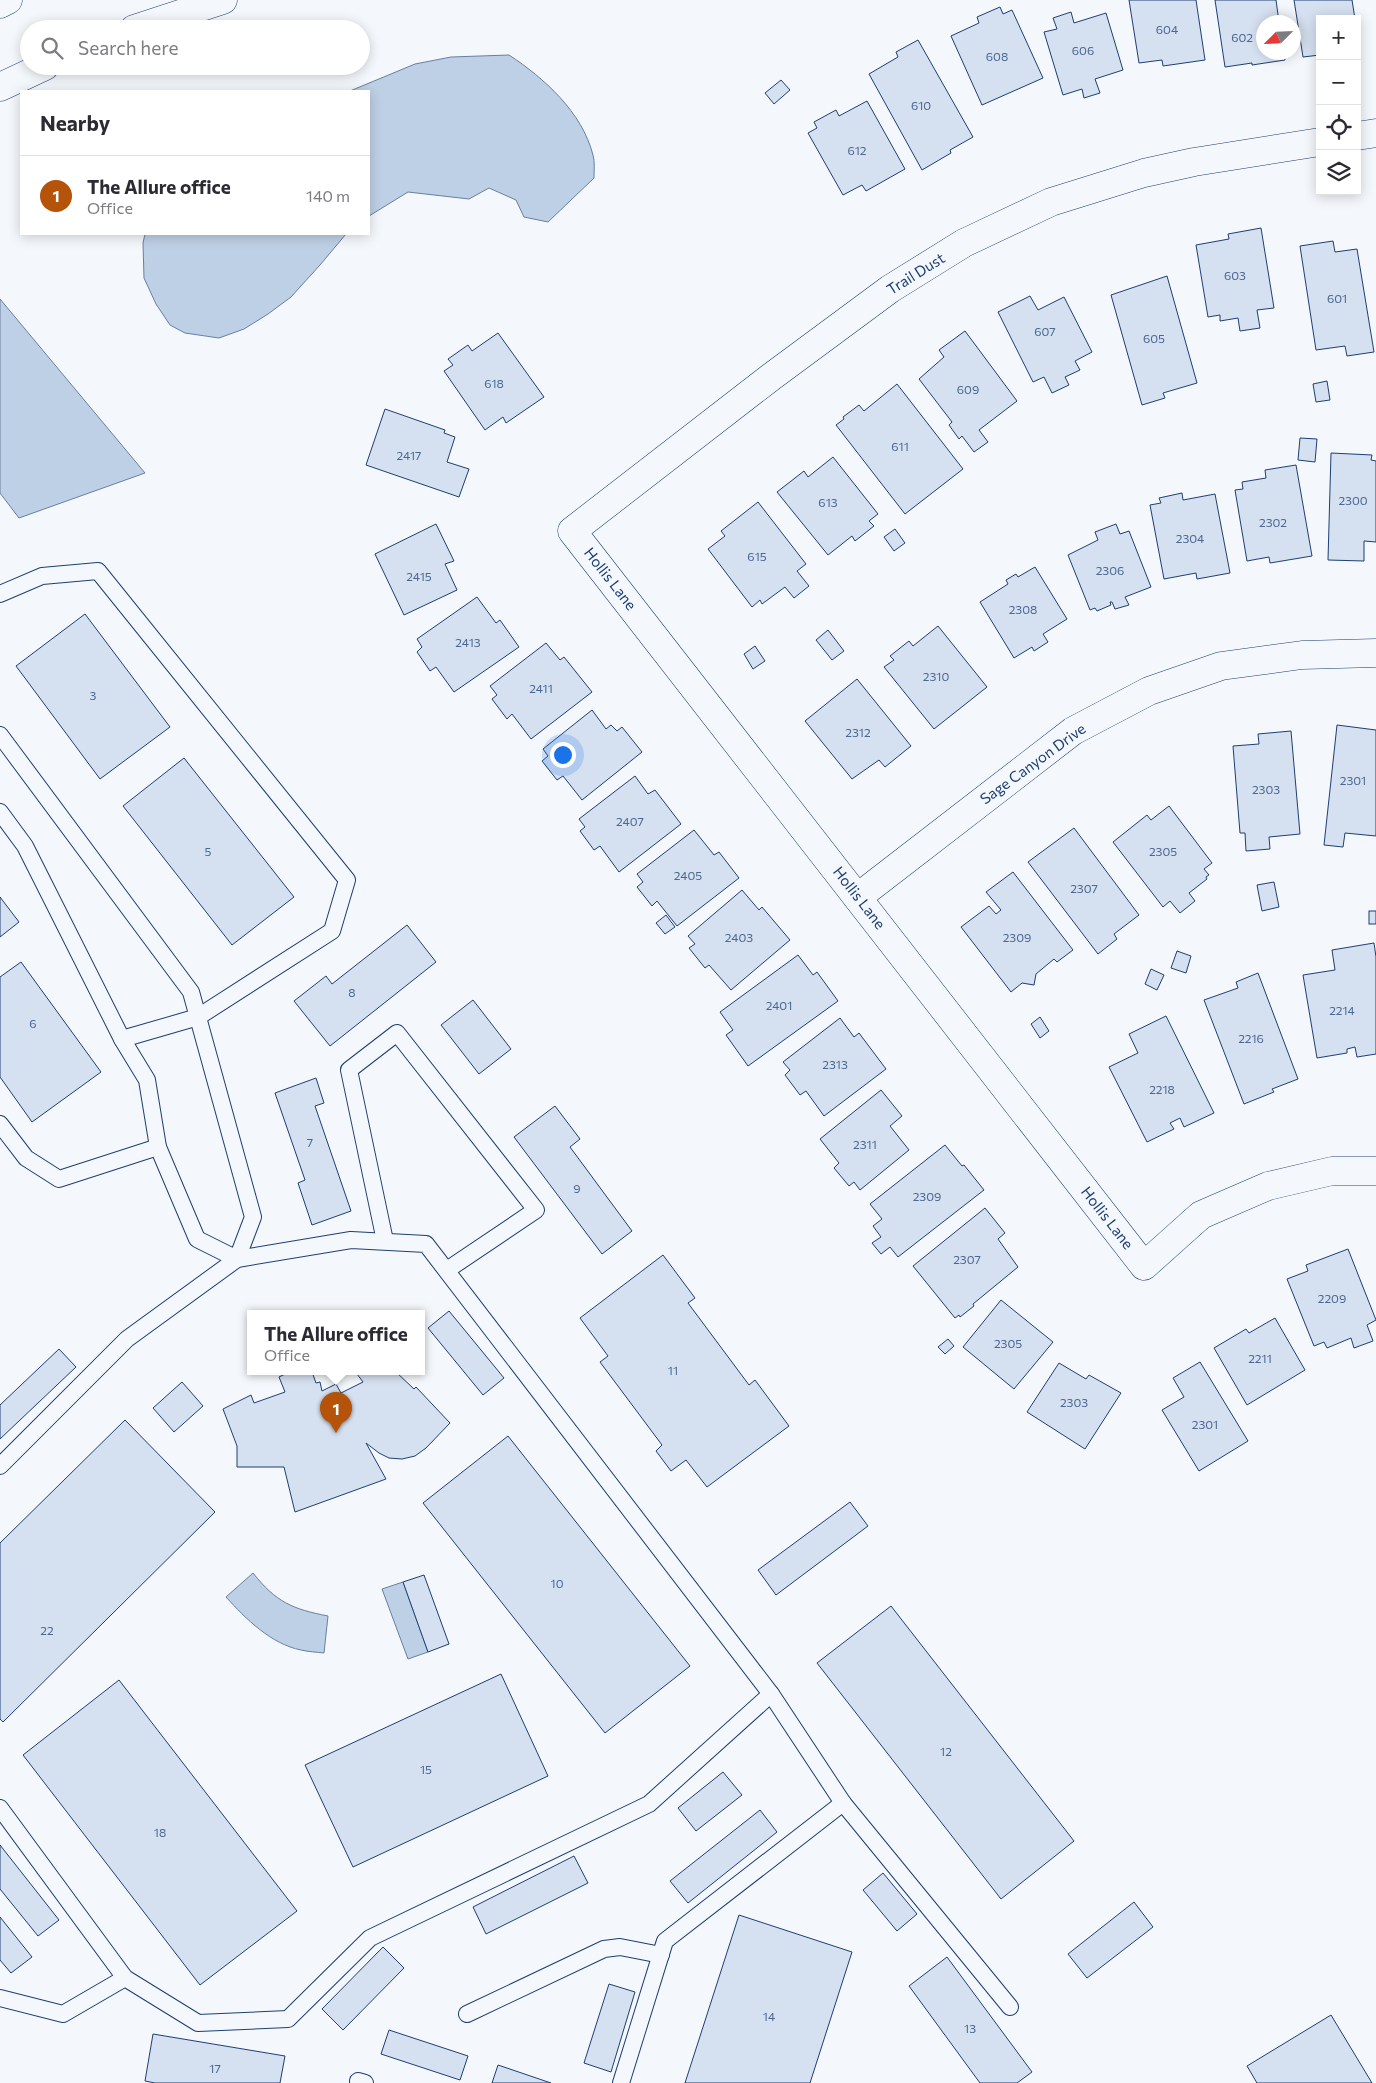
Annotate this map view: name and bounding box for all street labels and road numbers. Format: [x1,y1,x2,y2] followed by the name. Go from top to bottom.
[883,248,948,298] street label: Trail Dust
[581,544,641,613] street label: Hollis Lane
[976,719,1089,808] street label: Sage Canyon Drive
[830,863,890,932] street label: Hollis Lane
[1078,1183,1138,1252] street label: Hollis Lane

